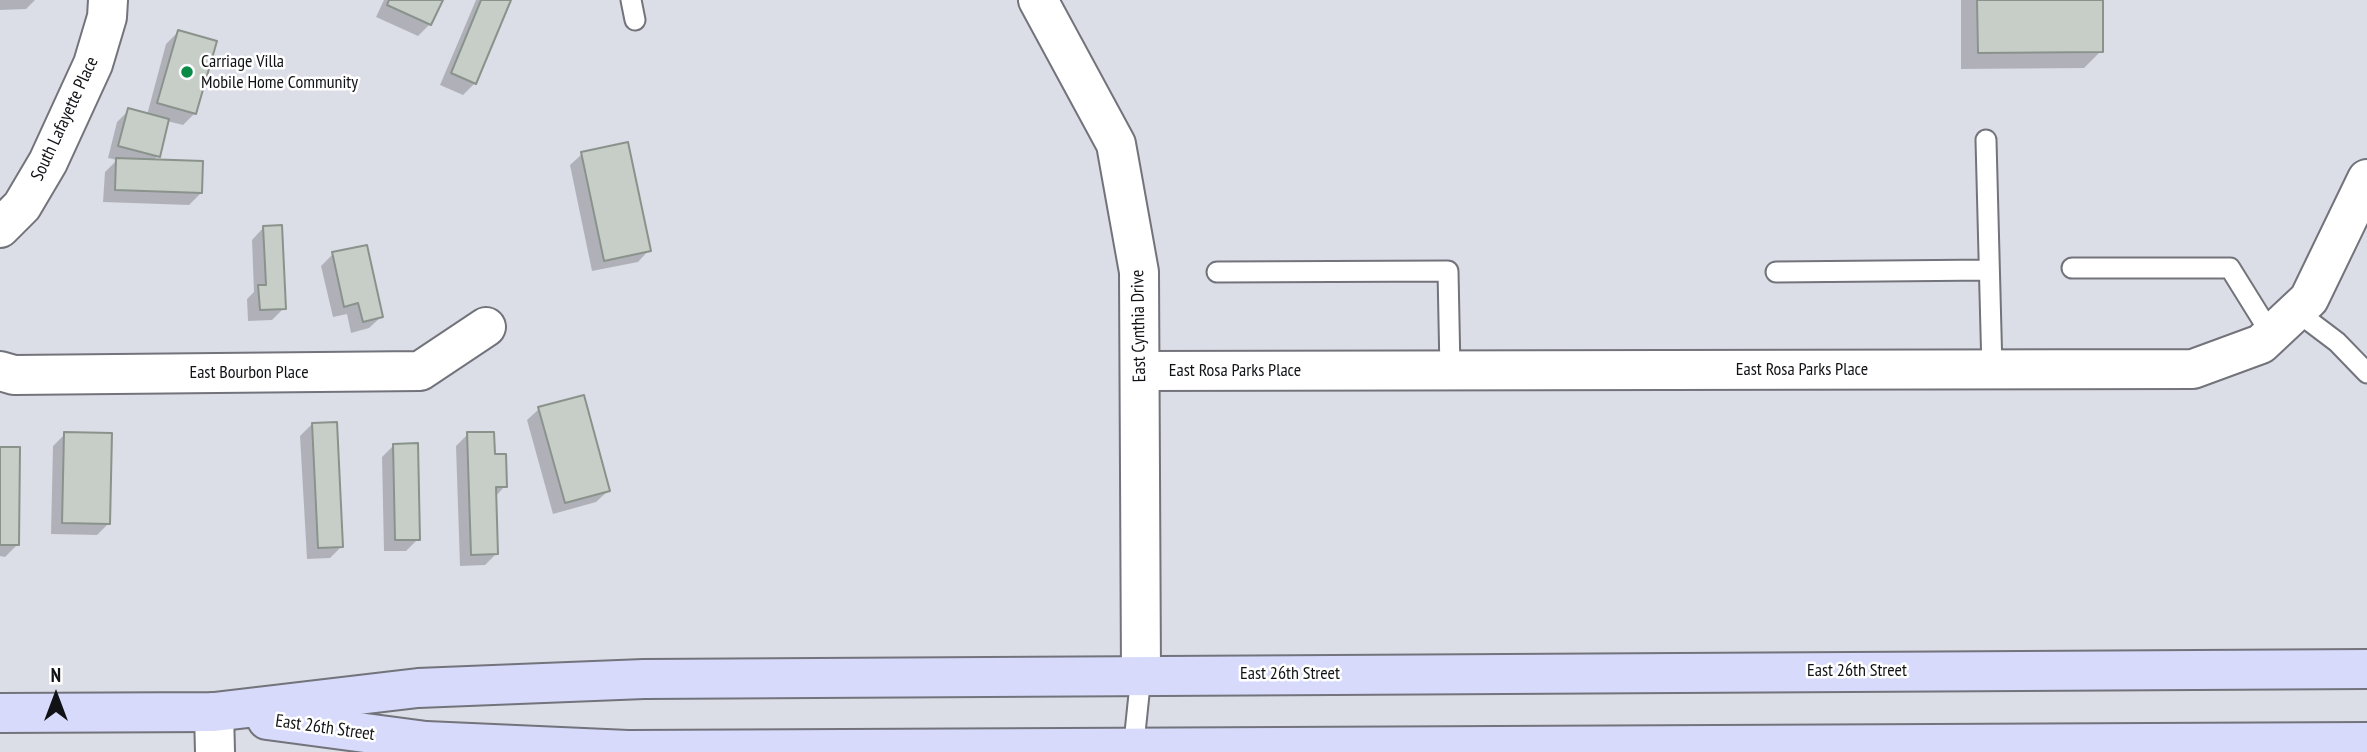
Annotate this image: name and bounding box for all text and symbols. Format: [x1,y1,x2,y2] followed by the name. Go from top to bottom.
[201,51,358,94] place label: Carriage Villa Mobile Home Community
[27,53,103,185] street label: South Lafayette Place
[179,64,195,80] marker: Carriage Villa Mobile Home Community
[1127,270,1151,382] street label: East Cynthia Drive
[1736,359,1868,381] street label: East Rosa Parks Place
[1169,360,1301,382] street label: East Rosa Parks Place
[189,362,309,384] street label: East Bourbon Place
[1807,660,1907,682] street label: East 26th Street
[21,661,91,731] north arrow
[51,663,61,687] text: N
[1240,663,1340,685] street label: East 26th Street
[274,710,376,746] street label: East 26th Street

